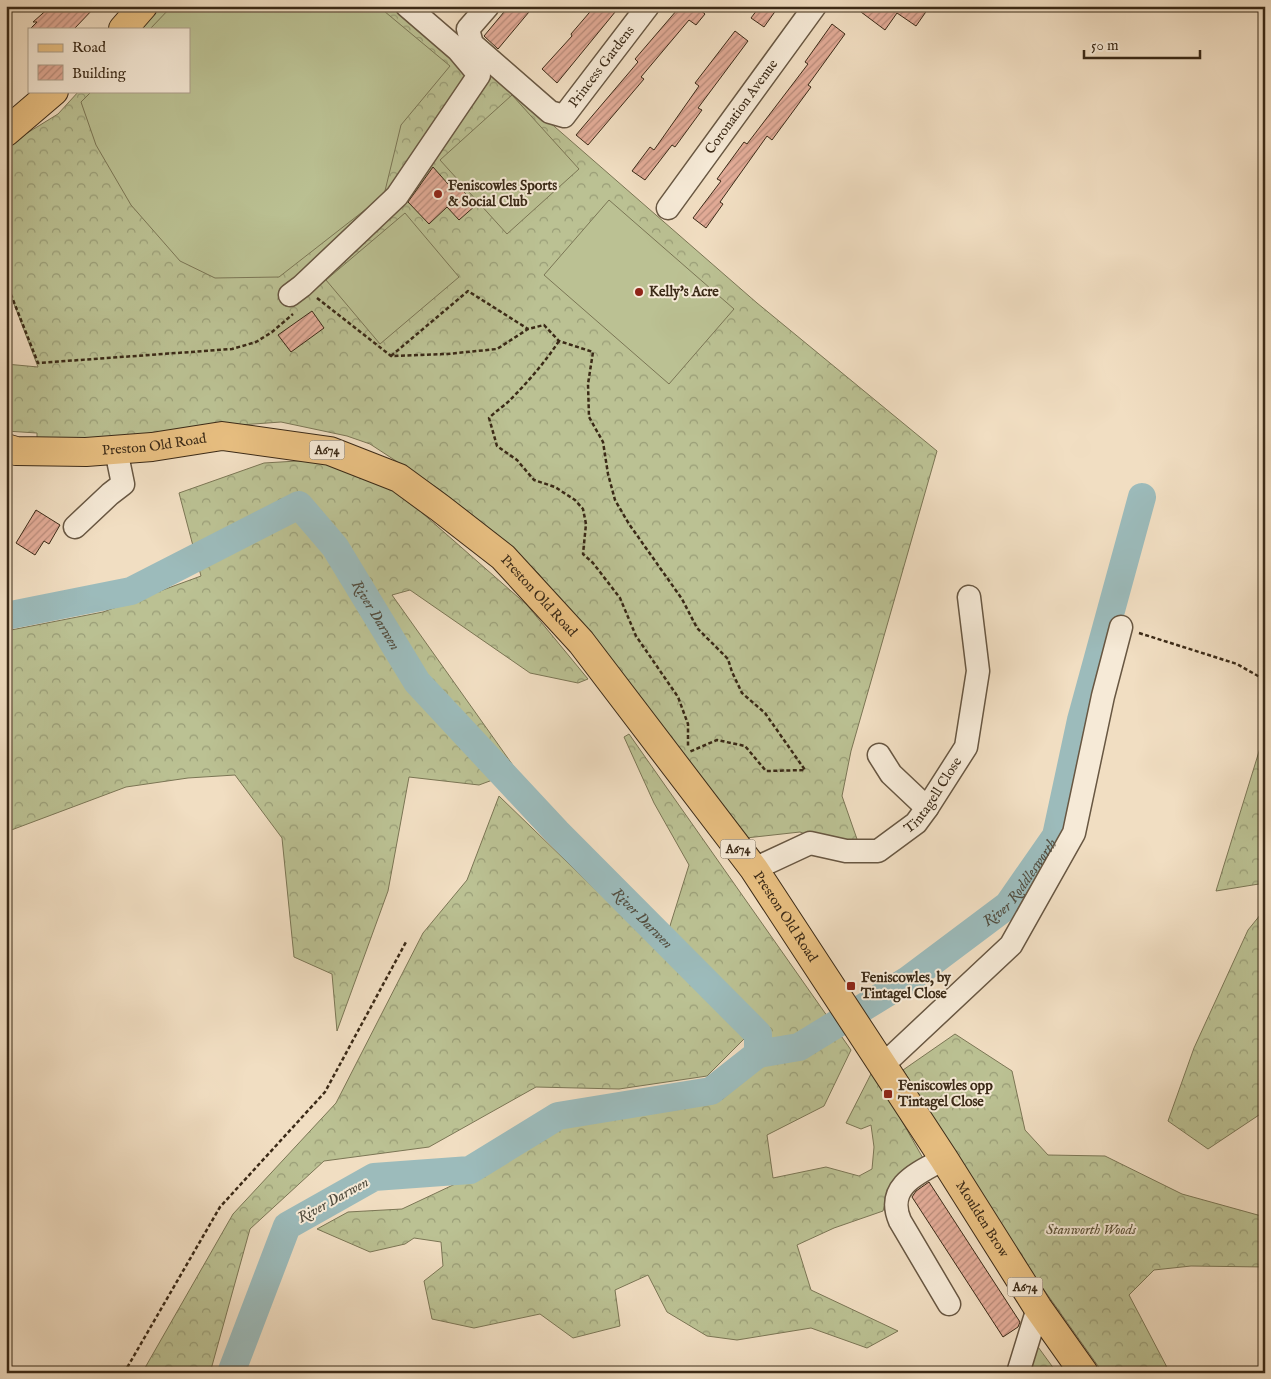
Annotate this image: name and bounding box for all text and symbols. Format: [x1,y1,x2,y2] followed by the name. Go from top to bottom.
[565,22,639,111] street label: Princess Gardens
[28,28,190,92] legend
[1084,28,1200,60] scale bar
[1091,36,1119,55] text: 50 m
[72,38,107,57] text: Road
[701,55,782,158] street label: Coronation Avenue
[72,64,127,83] text: Building
[448,177,557,211] place label: Feniscowles Sports & Social Club
[432,188,444,200] marker: Feniscowles Sports & Social Club
[649,283,719,301] place label: Kelly's Acre
[633,286,645,298] marker: Kelly's Acre
[101,430,208,460] street label: Preston Old Road
[310,440,344,460] road number: A674
[497,551,581,641] street label: Preston Old Road
[348,576,405,654] water label: River Darwen
[900,753,966,838] street label: Tintagell Close
[979,834,1061,930] water label: River Roddlesworth
[720,840,756,859] road number: A674
[749,868,822,966] street label: Preston Old Road
[608,883,677,953] water label: River Darwen
[860,969,952,1003] place label: Feniscowles, by Tintagel Close
[845,980,857,992] marker: Feniscowles, by Tintagel Close
[897,1077,993,1111] place label: Feniscowles opp Tintagel Close
[882,1088,894,1100] marker: Feniscowles opp Tintagel Close
[294,1173,372,1227] water label: River Darwen
[951,1178,1013,1262] street label: Moulden Brow
[1046,1221,1137,1239] park label: Stanworth Woods
[1008,1277,1042,1296] road number: A674

